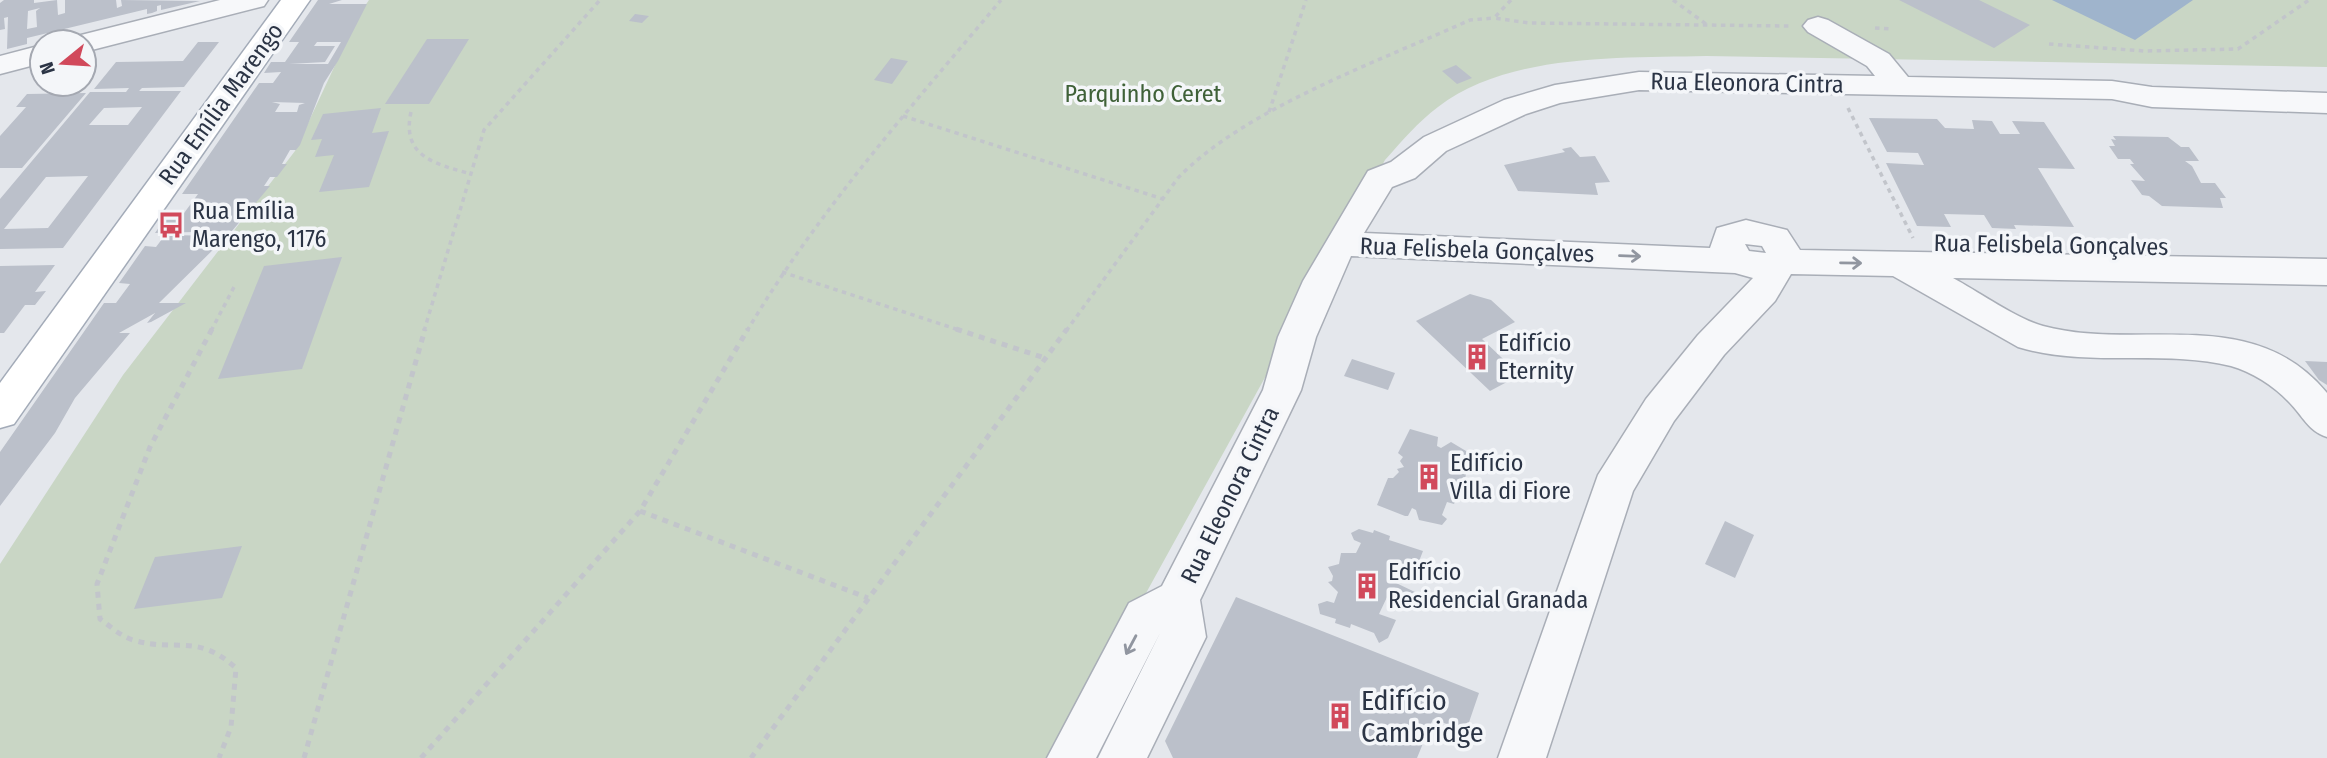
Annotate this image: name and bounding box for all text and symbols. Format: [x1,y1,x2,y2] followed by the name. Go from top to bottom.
[153,18,289,190] street label: Rua Emília Marengo
[28,28,98,98] north arrow
[35,59,60,77] text: N
[1650,67,1844,99] street label: Rua Eleonora Cintra
[1065,80,1222,108] park label: Parquinho Ceret
[192,197,326,253] place label: Rua Emília Marengo, 1176
[156,210,186,240] bus stop icon: Rua Emília Marengo, 1176
[1933,229,2169,261] street label: Rua Felisbela Gonçalves
[1359,232,1595,268] street label: Rua Felisbela Gonçalves
[1618,249,1641,262] one-way arrow
[1839,257,1862,270] one-way arrow
[1498,329,1574,385] place label: Edifício Eternity
[1462,342,1492,372] building icon: Edifício Eternity
[1175,402,1285,588] street label: Rua Eleonora Cintra
[1450,449,1571,505] place label: Edifício Villa di Fiore
[1414,462,1444,492] building icon: Edifício Villa di Fiore
[1388,558,1588,614] place label: Edifício Residencial Granada
[1352,571,1382,601] building icon: Edifício Residencial Granada
[1123,634,1137,655] one-way arrow
[1361,684,1483,749] place label: Edifício Cambridge
[1325,701,1355,731] building icon: Edifício Cambridge

